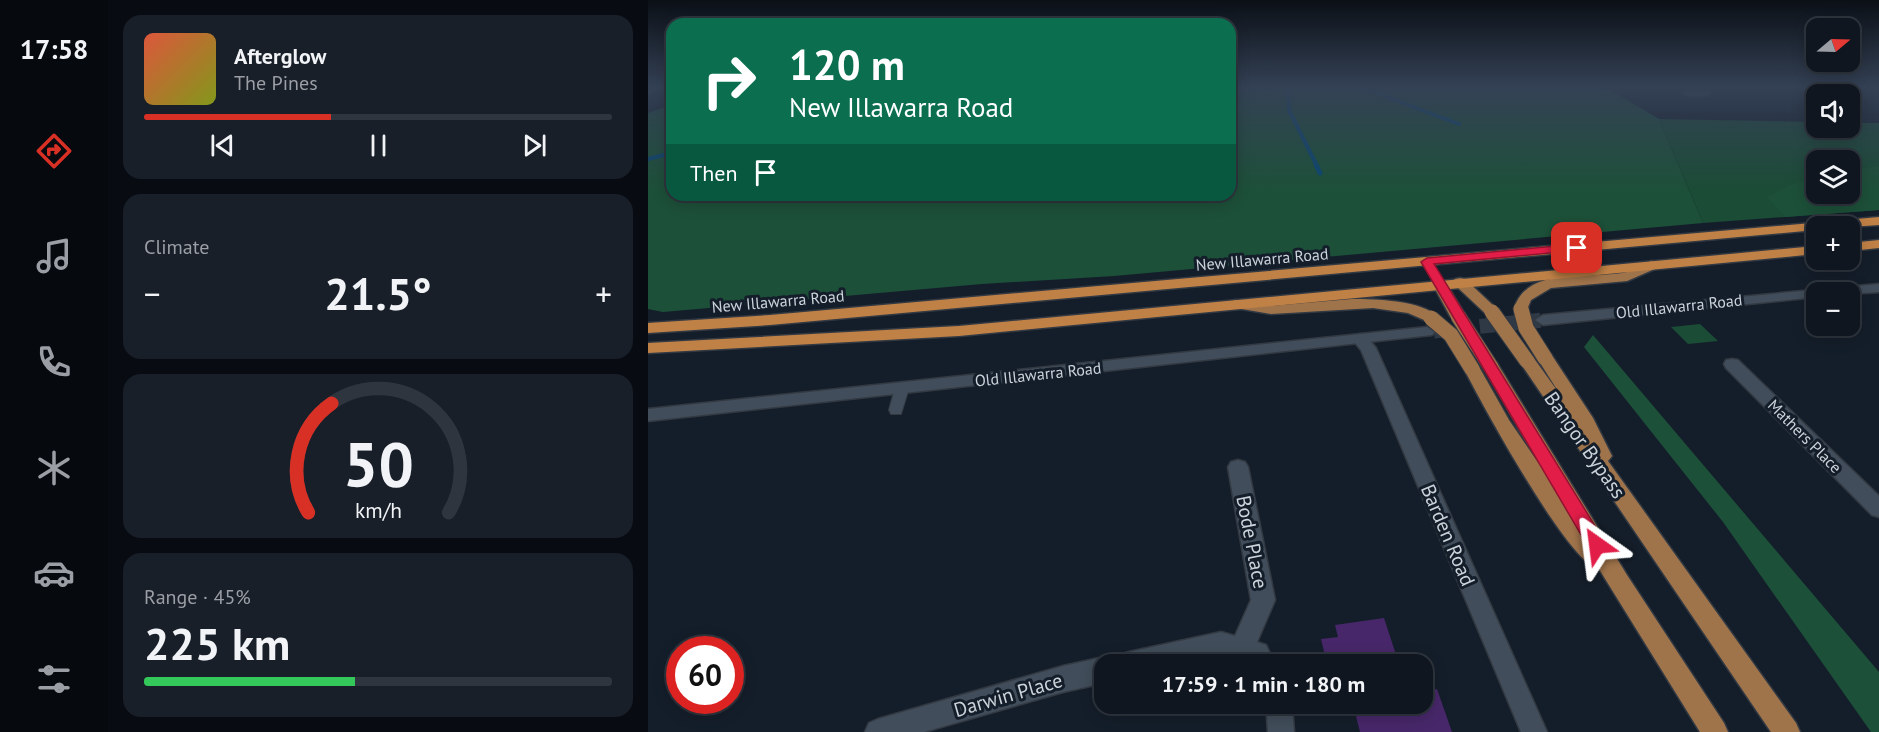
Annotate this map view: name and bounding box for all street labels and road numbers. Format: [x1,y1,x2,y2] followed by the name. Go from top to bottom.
[1195,243,1329,275] street label: New Illawarra Road
[711,285,845,317] street label: New Illawarra Road
[1615,289,1743,323] street label: Old Illawarra Road
[974,357,1102,391] street label: Old Illawarra Road
[1539,386,1631,504] street label: Bangor Bypass
[1764,395,1846,477] street label: Mathers Place
[1415,480,1481,590] street label: Barden Road
[1230,493,1274,591] street label: Bode Place
[951,667,1065,723] street label: Darwin Place

